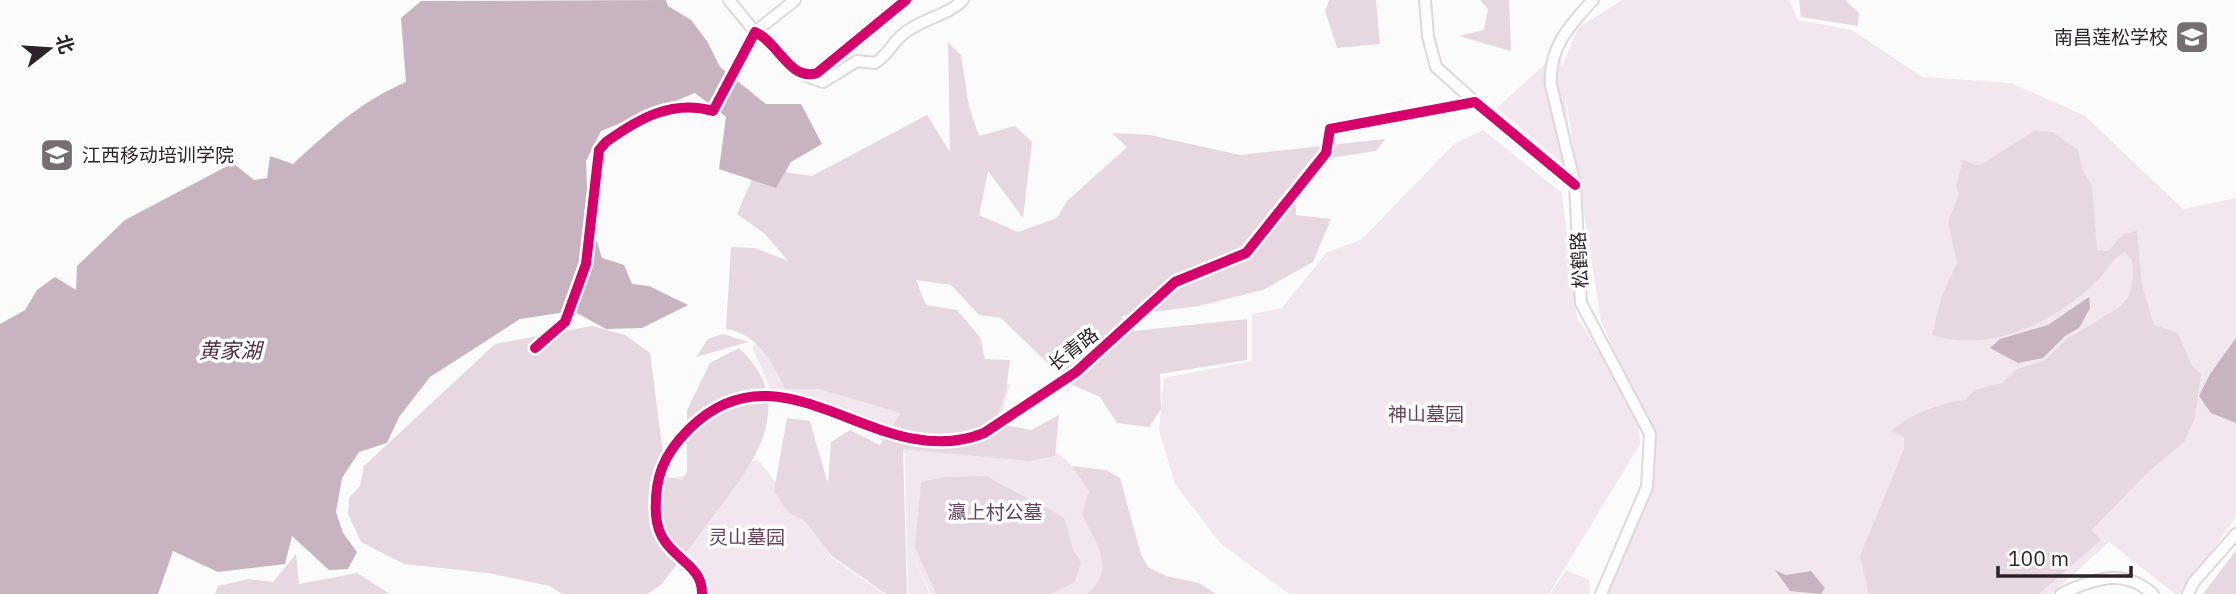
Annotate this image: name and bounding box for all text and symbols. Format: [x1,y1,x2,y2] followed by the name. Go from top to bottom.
[14,14,84,84] north arrow
[2173,18,2211,56] school or university icon: 南昌莲松学校
[2054,25,2168,49] place label: 南昌莲松学校
[51,31,80,57] text: 北
[38,136,76,174] school or university icon: 江西移动培训学院
[82,143,234,167] place label: 江西移动培训学院
[1566,231,1592,289] street label: 松鹤路
[1043,322,1103,376] street label: 长青路
[199,336,264,364] water label: 黄家湖
[1388,402,1464,426] park label: 神山墓园
[947,500,1043,524] park label: 瀛上村公墓
[709,525,785,549] park label: 灵山墓园
[1998,534,2131,578] scale bar
[2008,544,2069,572] text: 100 m

